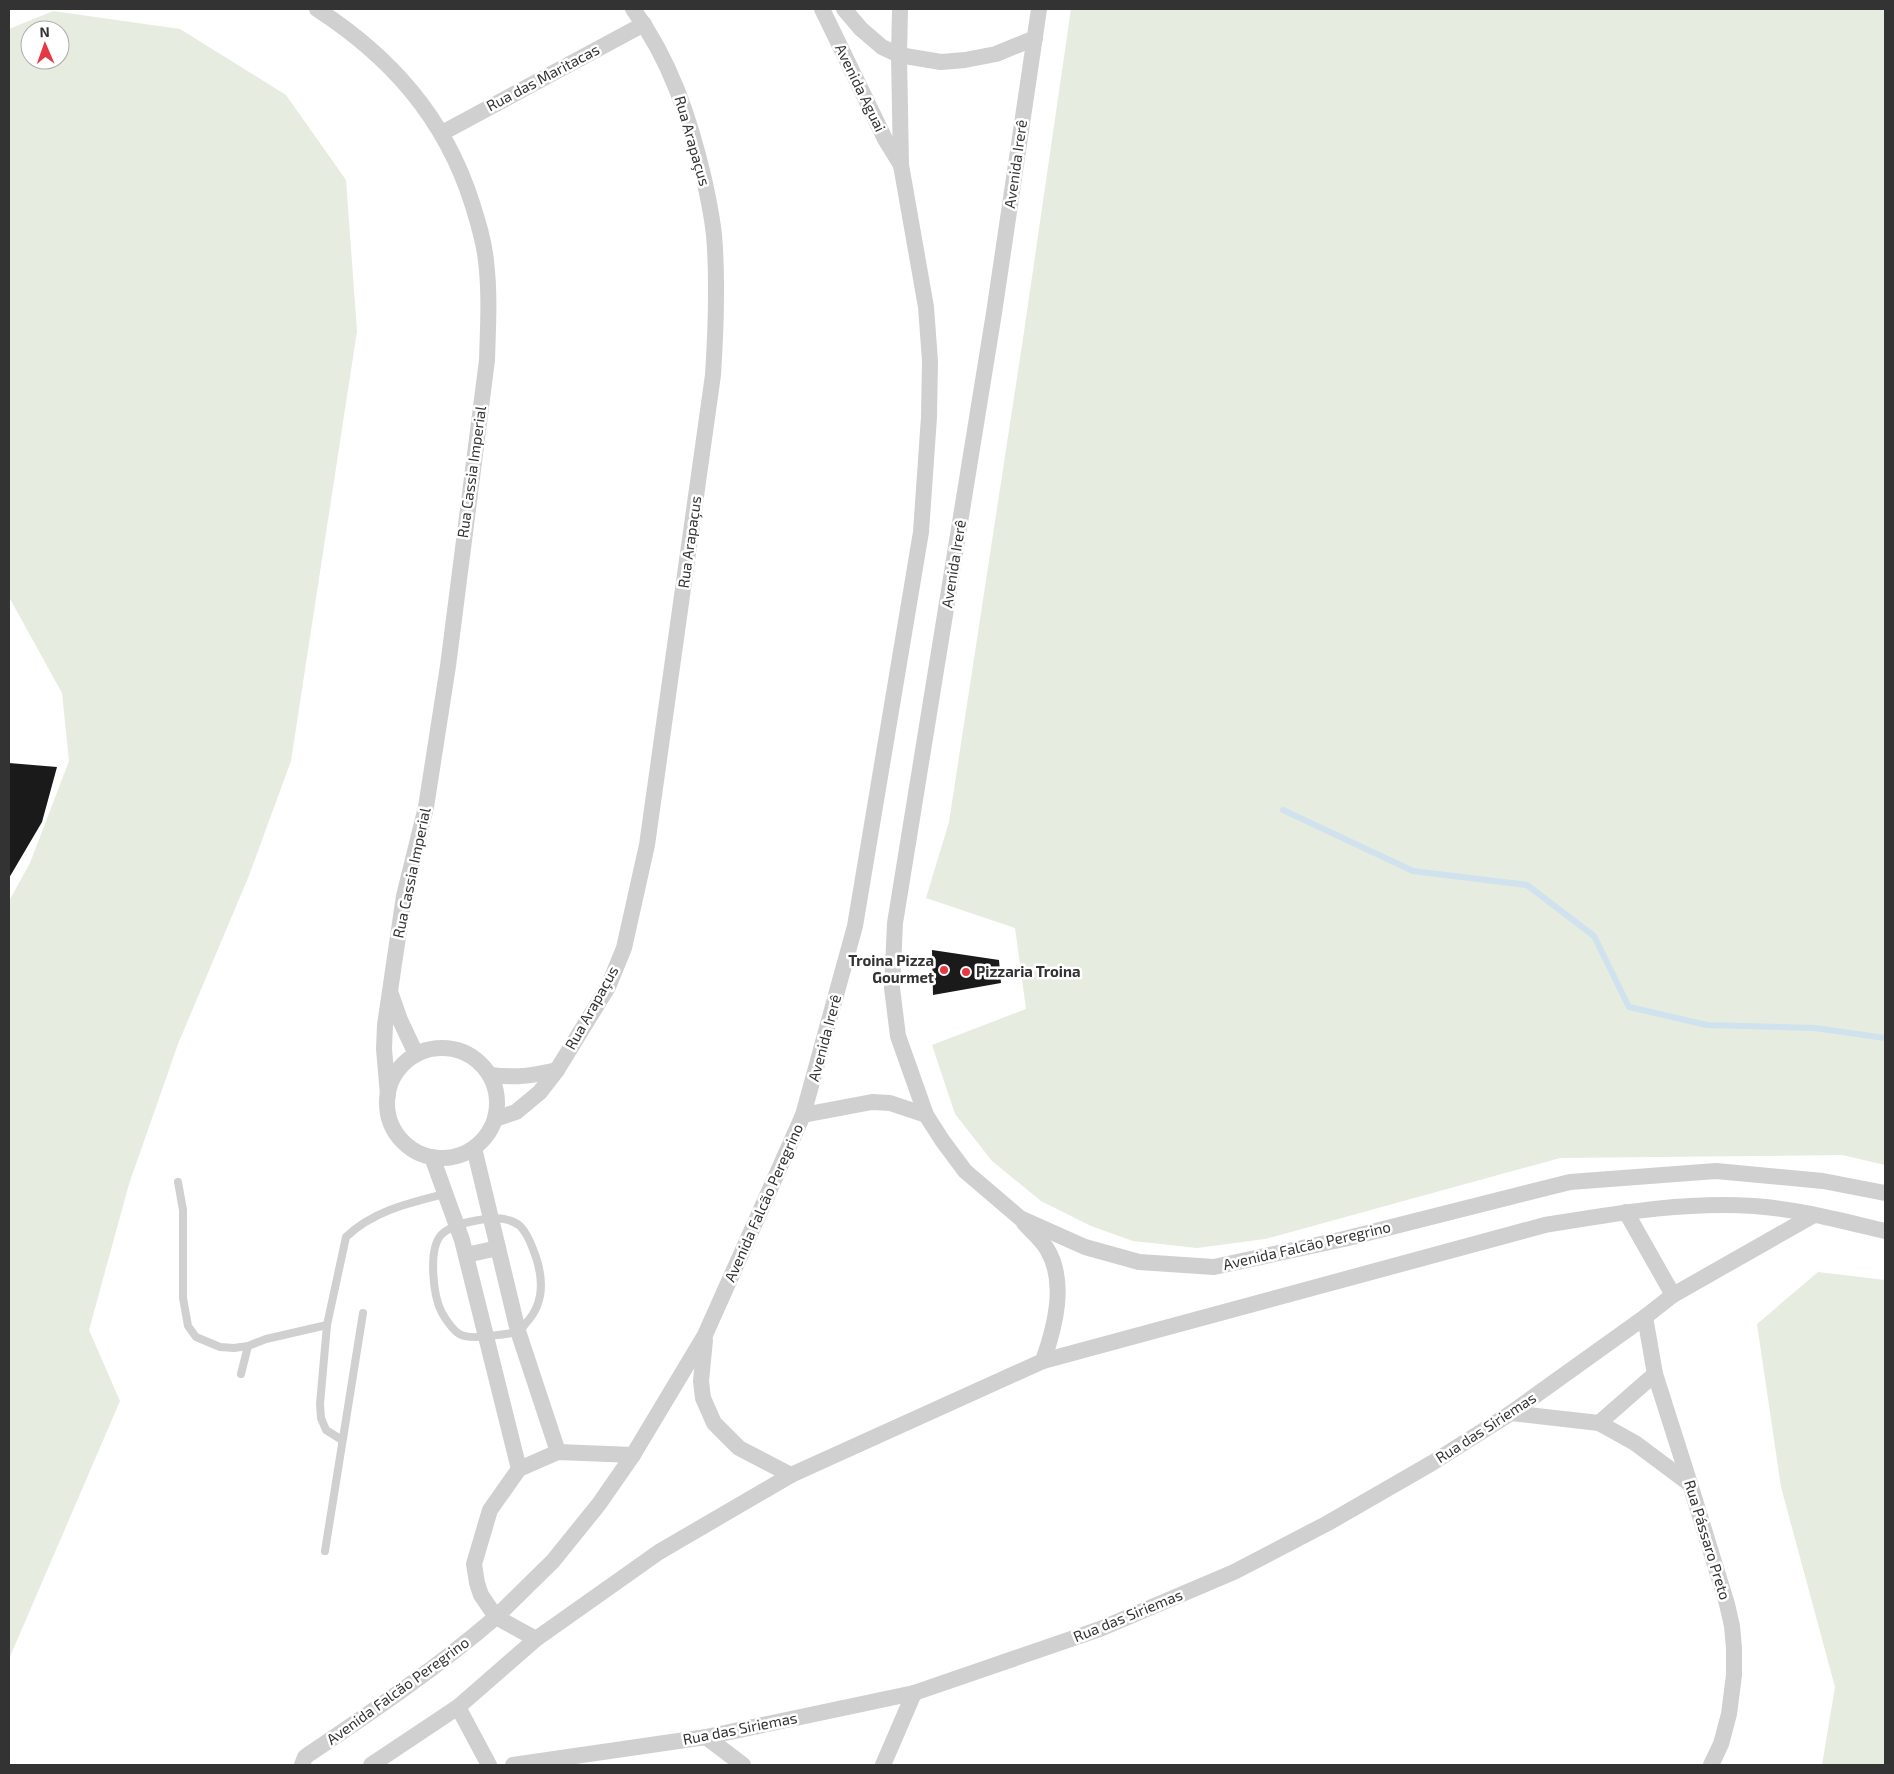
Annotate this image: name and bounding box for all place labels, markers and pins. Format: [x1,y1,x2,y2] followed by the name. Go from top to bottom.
[848,951,934,986] place label: Troina Pizza Gourmet
[976,962,1080,980] place label: Pizzaria Troina
[938,964,950,976] marker: Troina Pizza Gourmet
[960,966,972,978] marker: Pizzaria Troina

